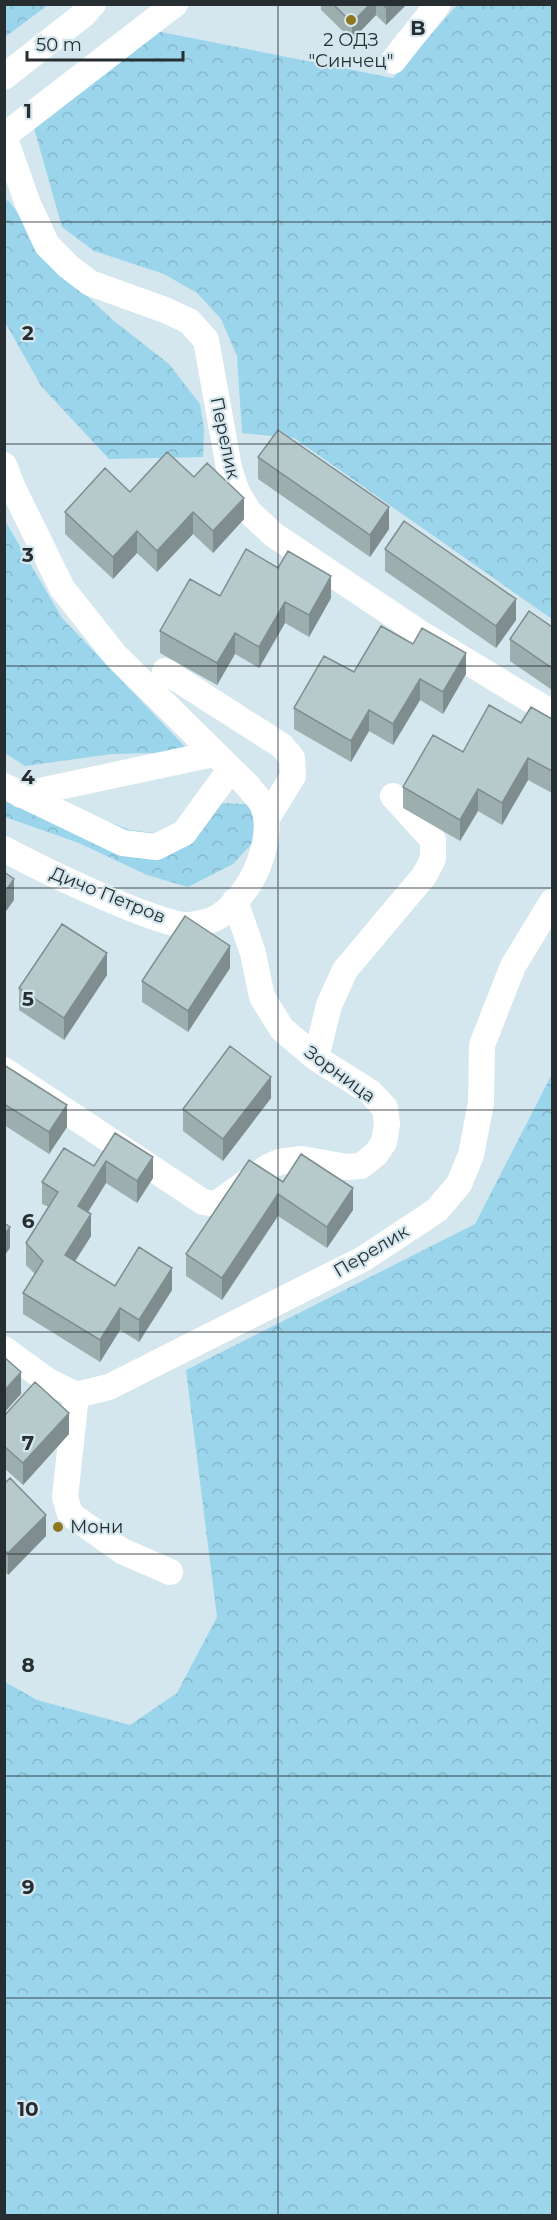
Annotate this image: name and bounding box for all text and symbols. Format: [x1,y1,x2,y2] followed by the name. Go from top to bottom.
[344,13,358,27] marker: 2 ОДЗ "Синчец"
[410,16,426,40] text: B
[27,24,183,62] scale bar
[309,29,393,72] place label: 2 ОДЗ "Синчец"
[36,34,82,56] text: 50 m
[24,99,32,123] text: 1
[22,321,34,345] text: 2
[206,395,245,482] street label: Перелик
[21,543,34,567] text: 3
[21,765,35,789] text: 4
[47,862,169,928] street label: Дичо Петров
[22,987,34,1011] text: 5
[300,1041,380,1107] street label: Зорница
[22,1209,35,1233] text: 6
[330,1220,413,1282] street label: Перелик
[22,1431,34,1455] text: 7
[70,1516,123,1538] place label: Мони
[51,1520,65,1534] marker: Мони
[21,1653,35,1677] text: 8
[22,1875,34,1899] text: 9
[17,2097,39,2121] text: 10

